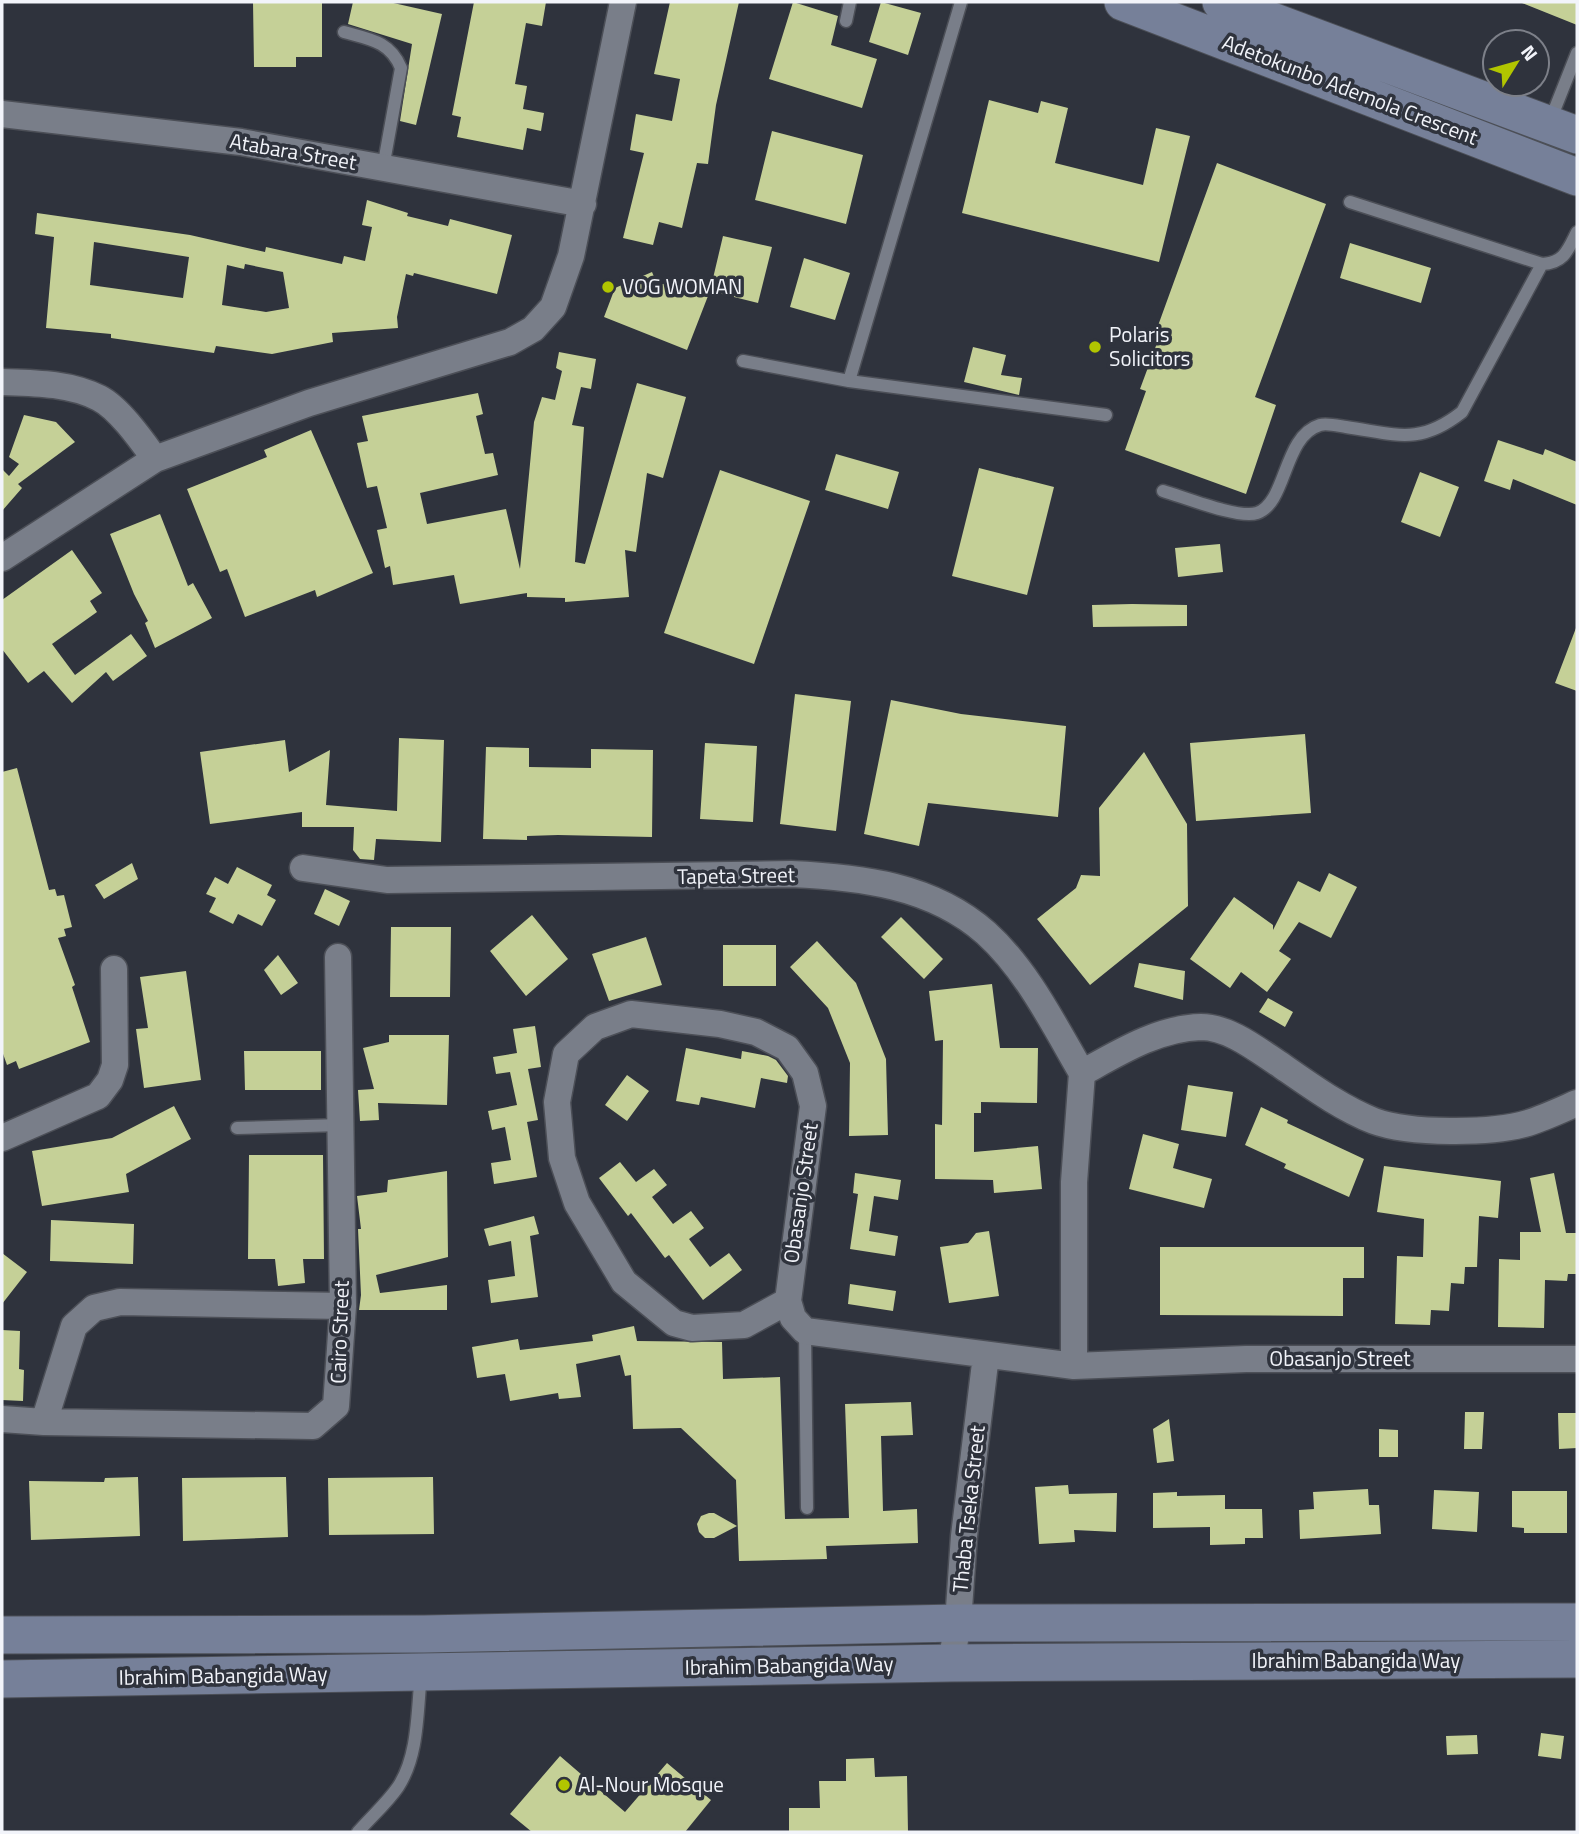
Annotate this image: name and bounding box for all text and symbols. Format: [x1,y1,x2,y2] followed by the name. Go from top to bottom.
[1218,25,1483,153] street label: Adetokunbo Ademola Crescent
[1481,28,1551,98] north arrow
[1514,38,1546,66] text: N
[227,124,360,178] street label: Atabara Street
[622,270,742,302] place label: VOG WOMAN
[600,279,616,295] marker: VOG WOMAN
[1109,318,1190,374] place label: Polaris Solicitors
[1087,339,1103,355] marker: Polaris Solicitors
[677,858,796,892] street label: Tapeta Street
[774,1120,826,1265] street label: Obasanjo Street
[321,1279,357,1384] street label: Cairo Street
[1269,1342,1411,1374] street label: Obasanjo Street
[943,1423,993,1594] street label: Thaba Tseka Street
[1252,1644,1460,1676] street label: Ibrahim Babangida Way
[684,1647,894,1683] street label: Ibrahim Babangida Way
[118,1657,328,1693] street label: Ibrahim Babangida Way
[578,1768,724,1800] place label: Al-Nour Mosque
[556,1777,572,1793] marker: Al-Nour Mosque

